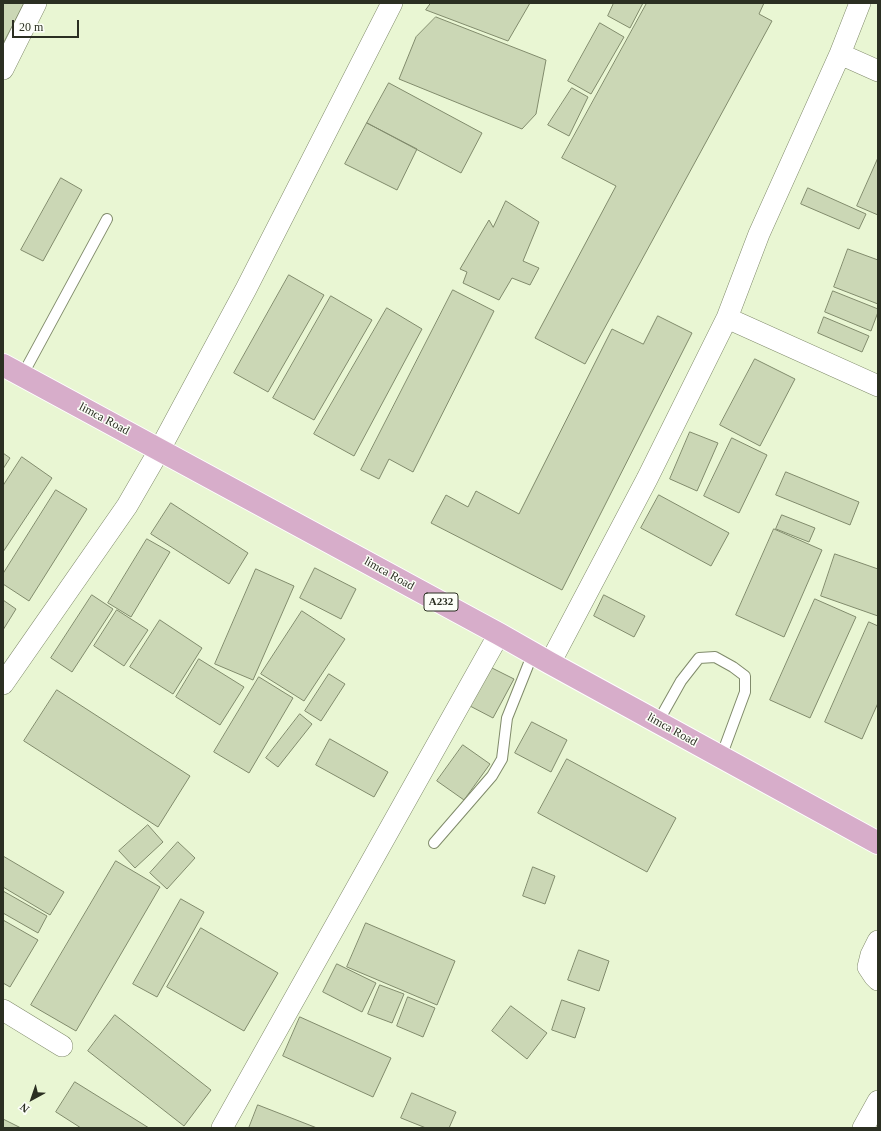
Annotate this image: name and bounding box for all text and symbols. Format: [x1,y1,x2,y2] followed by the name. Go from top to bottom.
[14,12,81,38] scale bar
[19,20,43,34] text: 20 m
[76,400,132,438] street label: limca Road
[361,554,417,594] street label: limca Road
[424,593,458,611] road number: A232
[644,710,700,750] street label: limca Road
[12,1079,52,1119] north arrow
[17,1101,31,1115] text: N

